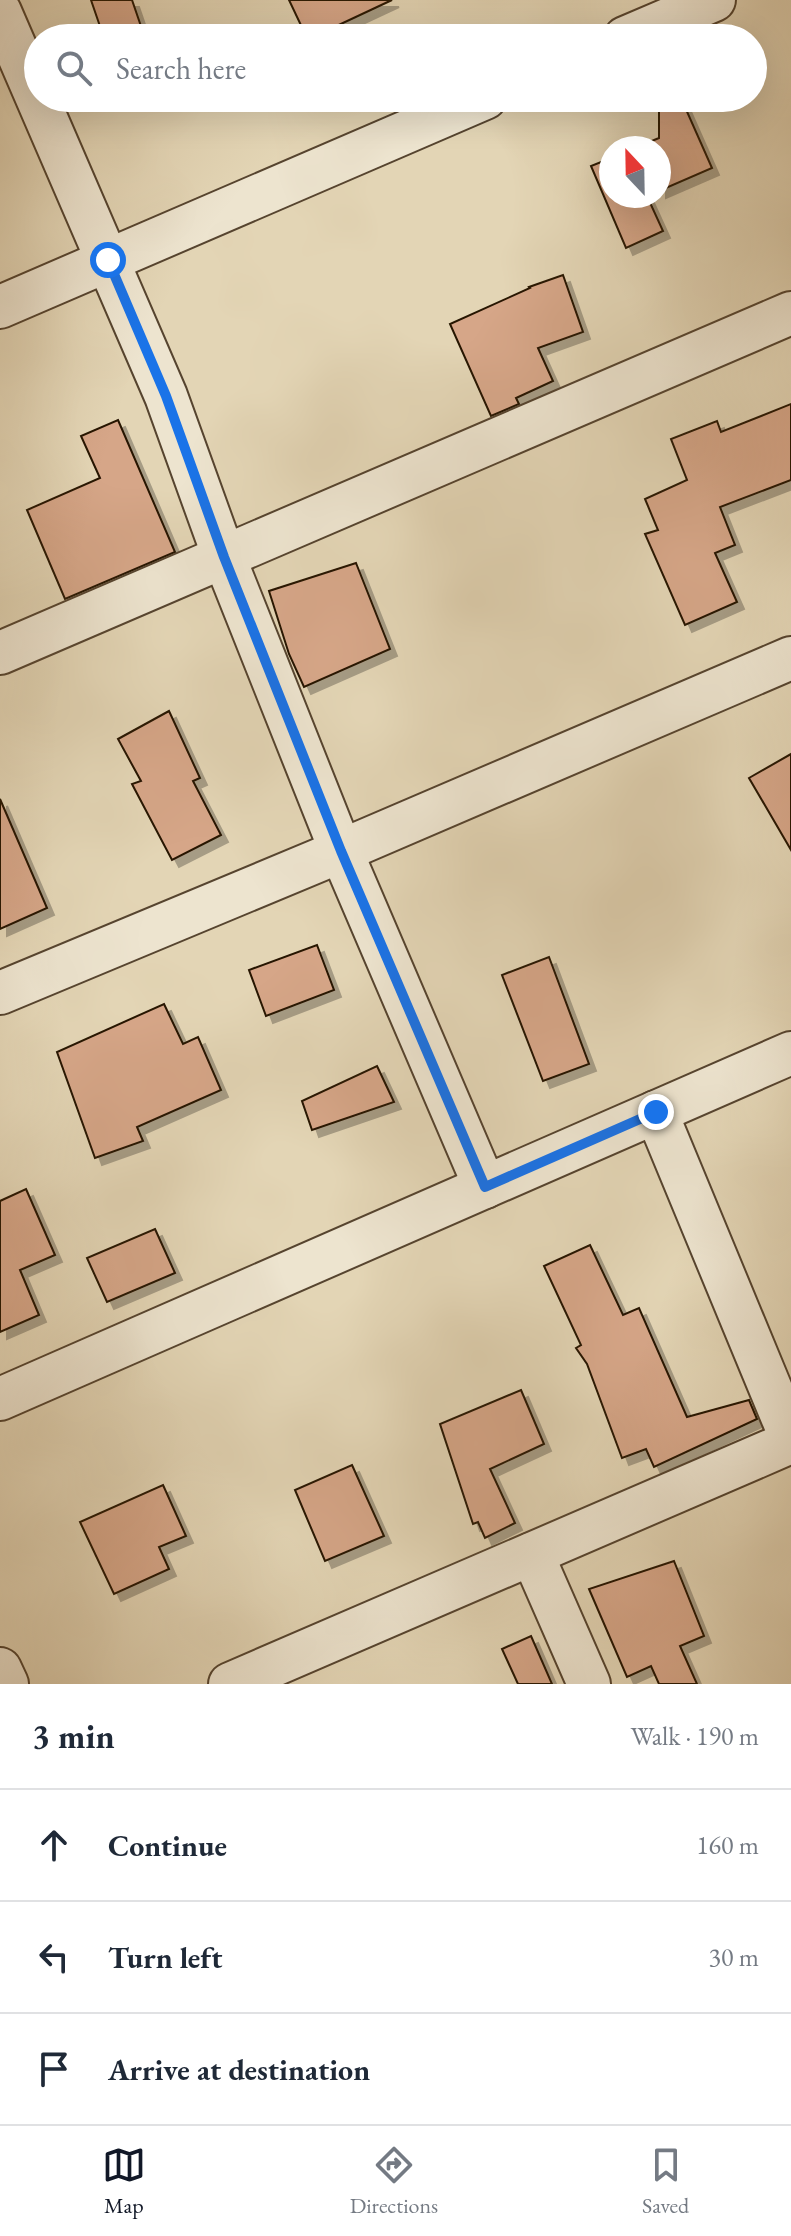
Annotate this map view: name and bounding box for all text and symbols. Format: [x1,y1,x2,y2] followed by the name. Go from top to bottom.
[24,24,767,112] search box
[52,46,96,90] icon: search
[116,49,246,88] text: Search here
[599,136,671,208] north arrow
[90,242,126,278] route start
[638,1094,674,1130] route end
[32,1714,115,1758] text: 3 min
[631,1719,759,1753] text: Walk · 190 m
[32,1823,76,1867] icon: ahead
[108,1826,227,1865] text: Continue
[696,1828,759,1862] text: 160 m
[32,1935,76,1979] icon: left
[108,1938,222,1977] text: Turn left
[709,1940,759,1974] text: 30 m
[32,2047,76,2091] icon: arrive
[108,2050,370,2089] text: Arrive at destination
[102,2143,146,2220] tab: Map
[350,2143,438,2220] tab: Directions
[642,2143,689,2220] tab: Saved

